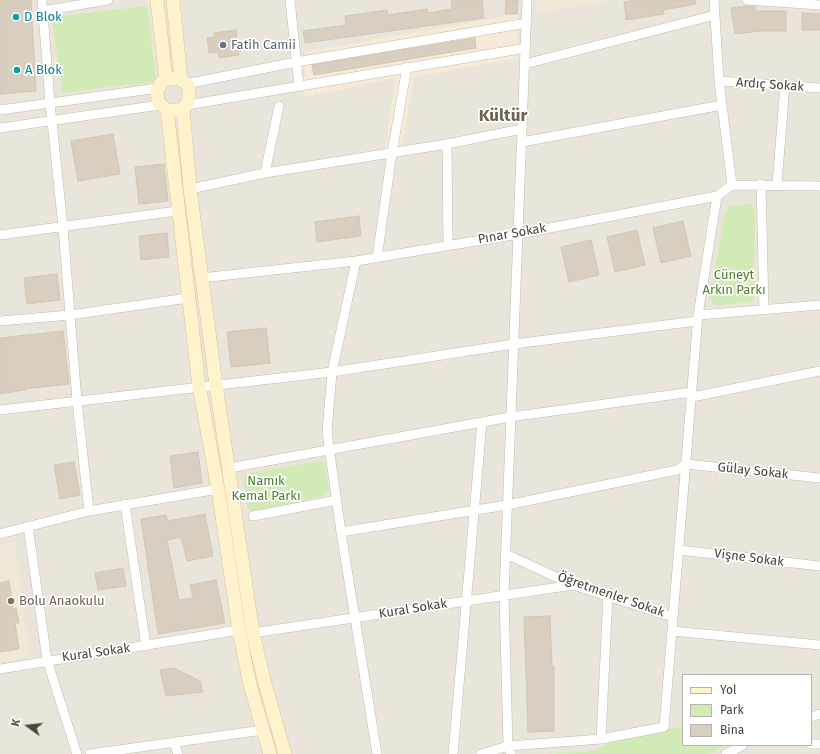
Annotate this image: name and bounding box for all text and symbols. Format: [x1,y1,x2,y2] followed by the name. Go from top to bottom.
[24,9,62,25] place label: D Blok
[11,12,21,22] marker: D Blok
[231,37,296,53] place label: Fatih Camii
[218,40,228,50] marker: Fatih Camii
[25,62,62,78] place label: A Blok
[12,65,22,75] marker: A Blok
[736,75,804,95] street label: Ardıç Sokak
[479,106,527,126] district label: Kültür
[477,220,547,248] street label: Pınar Sokak
[702,267,766,298] park label: Cüneyt Arkın Parkı
[717,460,789,482] street label: Gülay Sokak
[231,473,301,504] park label: Namık Kemal Parkı
[713,546,785,570] street label: Vişne Sokak
[555,569,667,621] street label: Öğretmenler Sokak
[19,593,105,609] place label: Bolu Anaokulu
[6,596,16,606] marker: Bolu Anaokulu
[378,596,448,622] street label: Kural Sokak
[61,640,131,666] street label: Kural Sokak
[682,674,812,746] legend
[720,683,736,697] text: Yol
[720,703,744,717] text: Park
[8,706,48,746] north arrow
[9,718,23,728] text: K
[720,723,744,737] text: Bina

